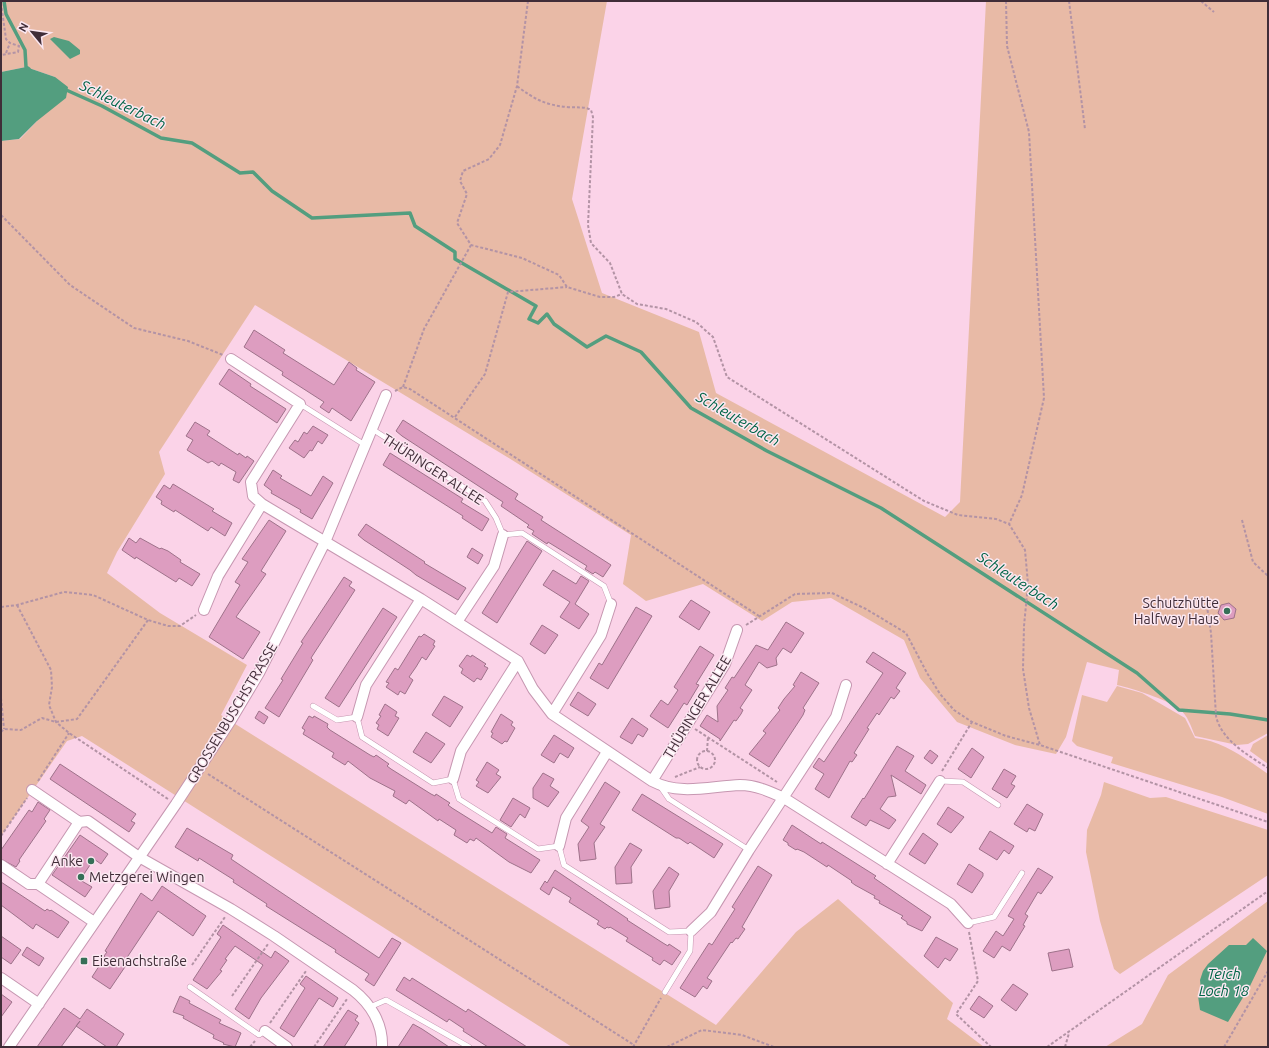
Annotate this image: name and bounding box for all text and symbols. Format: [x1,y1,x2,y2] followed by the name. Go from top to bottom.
[12,12,52,52] north arrow
[16,21,30,34] text: N
[77,76,169,133] water label: Schleuterbach
[693,387,783,449] water label: Schleuterbach
[379,429,487,508] street label: THÜRINGER ALLEE
[974,547,1062,613] water label: Schleuterbach
[1134,595,1219,627] place label: Schutzhütte Halfway Haus
[1222,606,1232,616] marker: Schutzhütte Halfway Haus
[184,640,281,786] street label: GROSSENBUSCHSTRASSE
[659,652,734,762] street label: THÜRINGER ALLEE
[51,853,83,869] place label: Anke
[86,856,96,866] marker: Anke
[89,869,205,885] place label: Metzgerei Wingen
[76,872,86,882] marker: Metzgerei Wingen
[92,953,187,969] place label: Eisenachstraße
[79,956,89,966] marker: Eisenachstraße
[1199,965,1250,999] water label: Teich Loch 18

